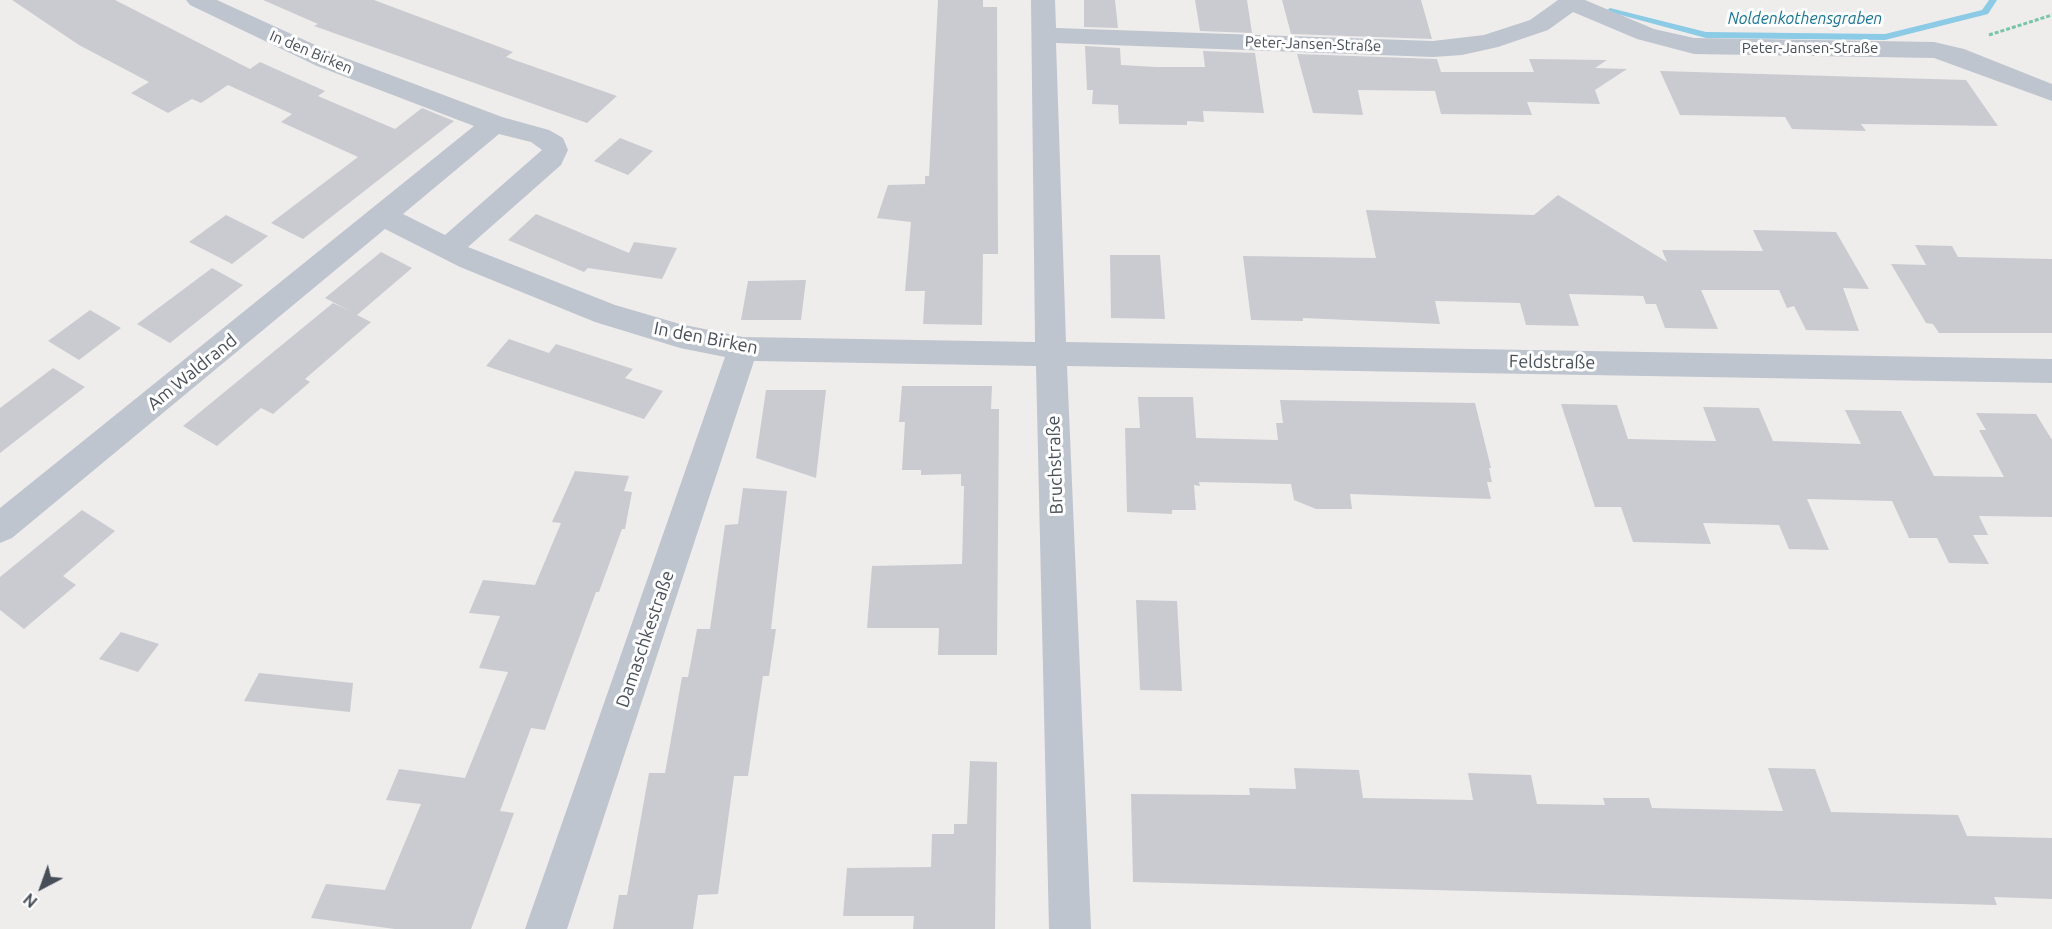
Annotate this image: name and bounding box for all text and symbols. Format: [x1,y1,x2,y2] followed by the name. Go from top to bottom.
[1728,9,1882,29] water label: Noldenkothensgraben
[267,27,355,77] street label: In den Birken
[1245,33,1381,55] street label: Peter-Jansen-Straße
[1742,39,1878,57] street label: Peter-Jansen-Straße
[652,317,760,359] street label: In den Birken
[143,329,241,415] street label: Am Waldrand
[1509,350,1595,374] street label: Feldstraße
[1042,415,1068,515] street label: Bruchstraße
[611,568,679,710] street label: Damaschkestraße
[12,857,72,917] north arrow
[20,890,41,911] text: N

